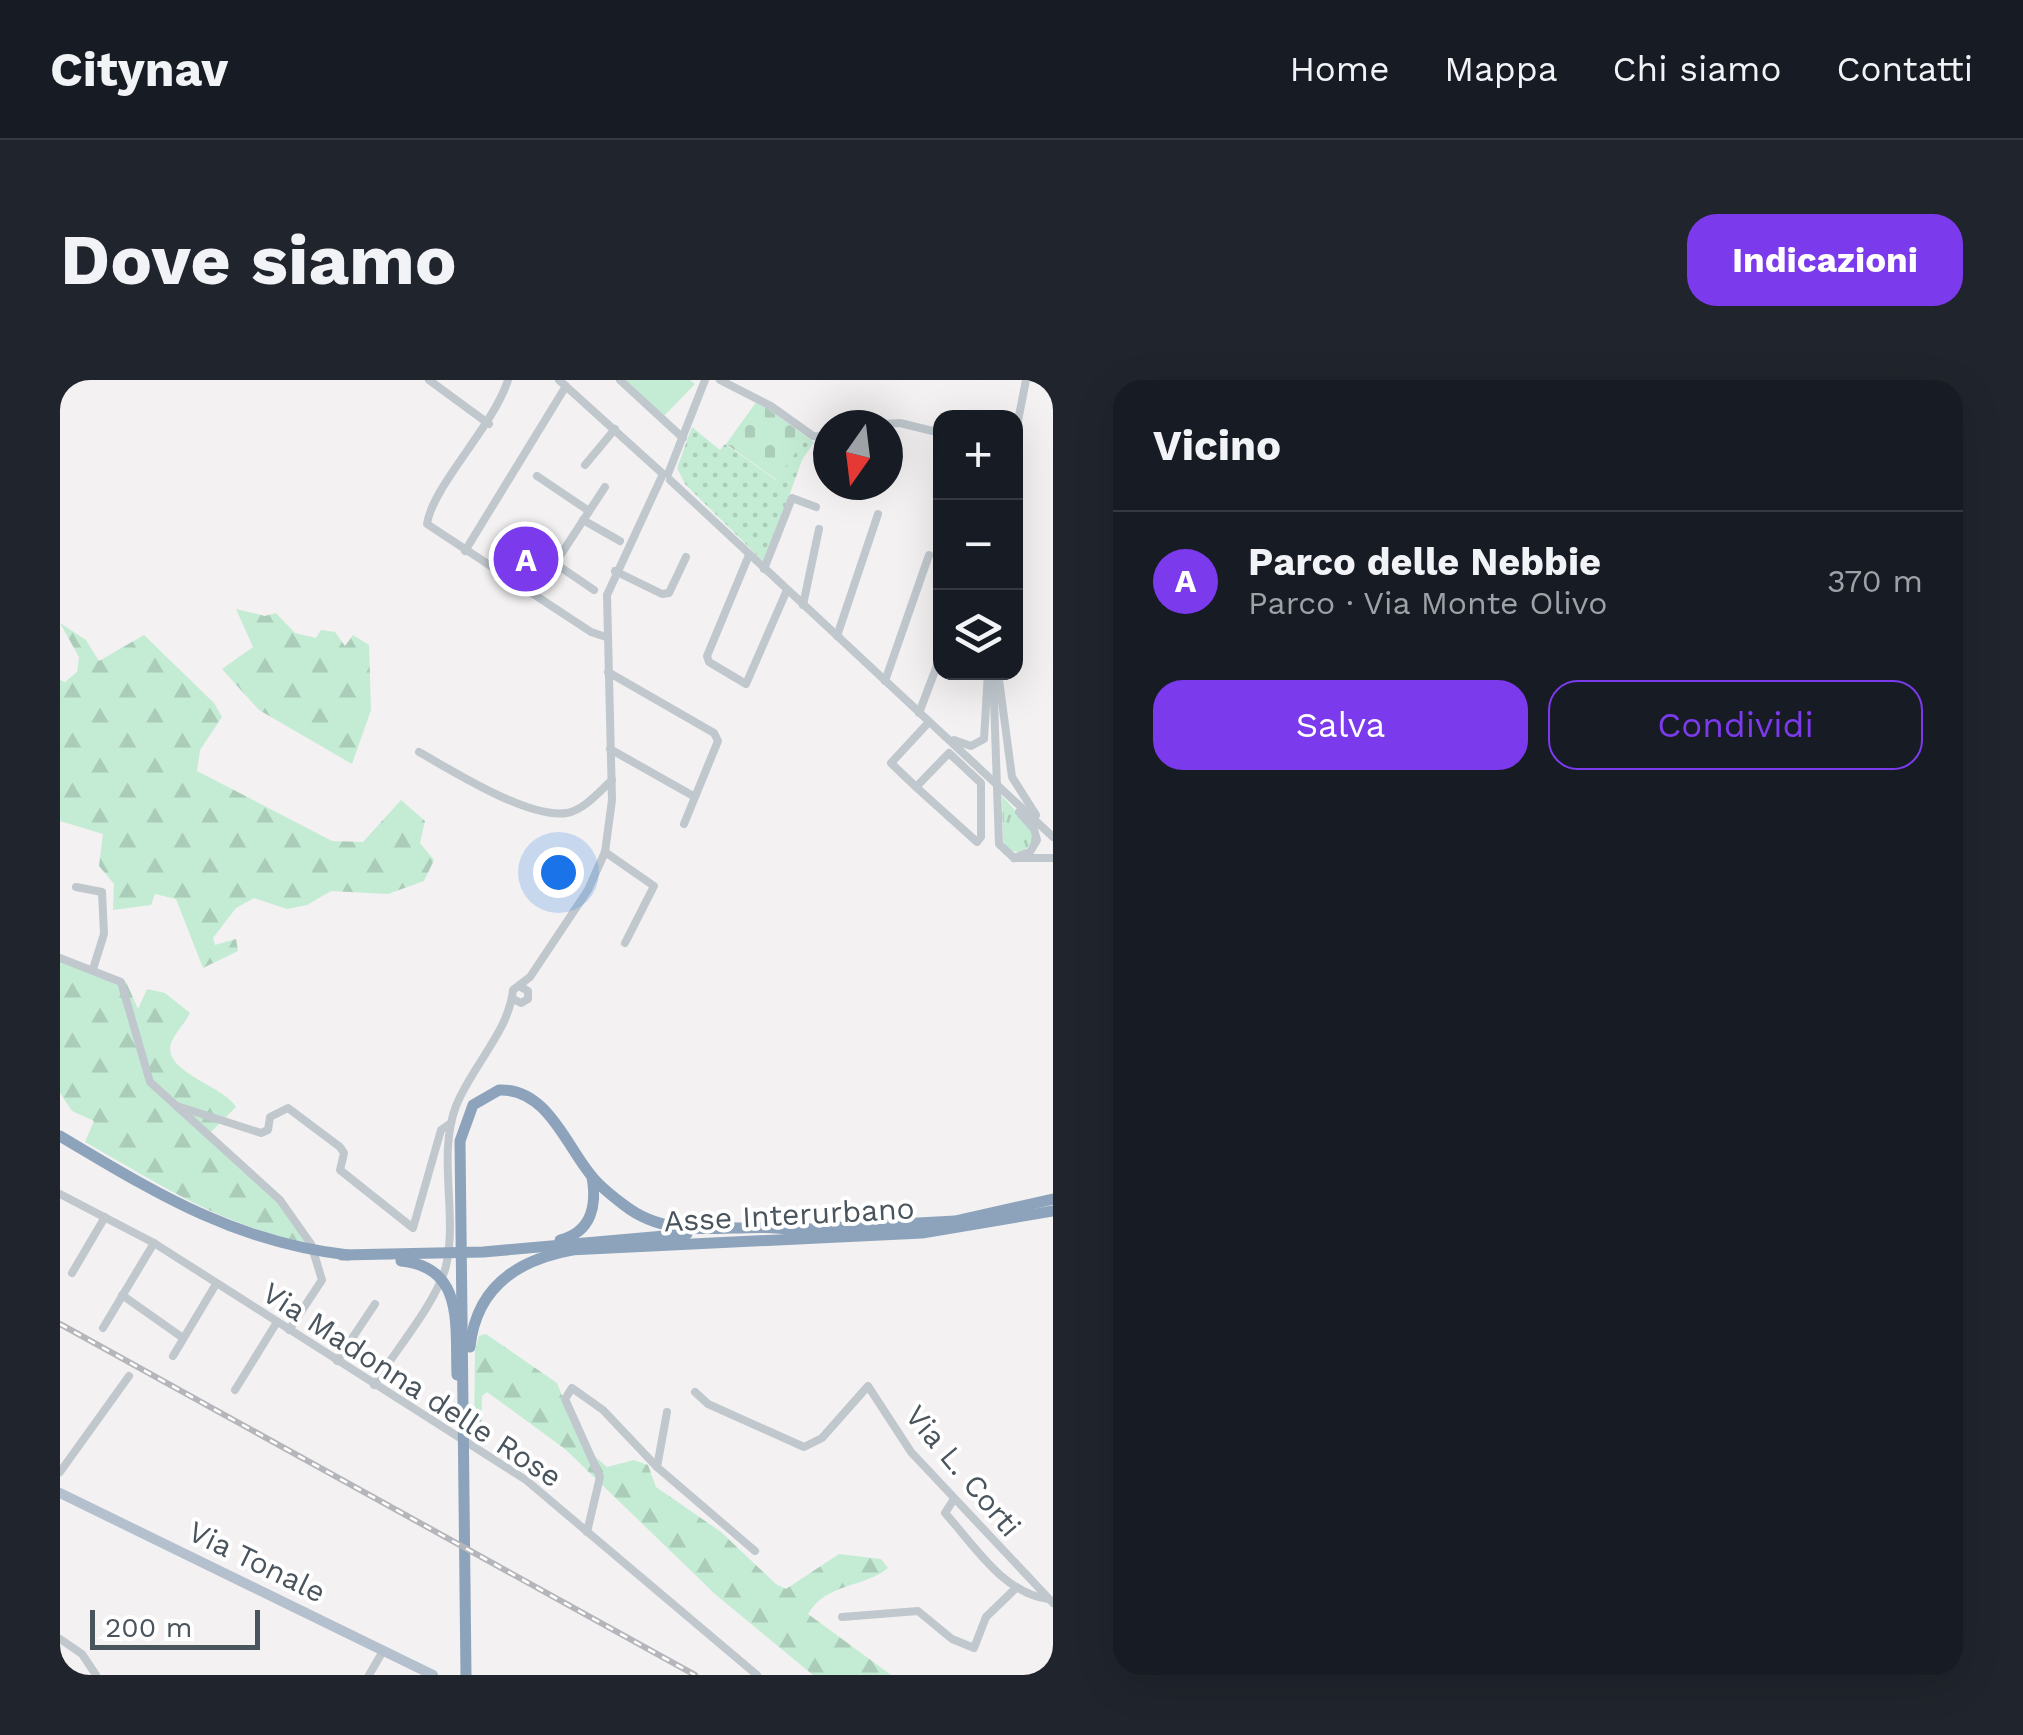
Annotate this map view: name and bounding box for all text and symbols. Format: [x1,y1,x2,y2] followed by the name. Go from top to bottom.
[50,41,228,98] text: Citynav
[1289,48,1389,90] text: Home
[1444,48,1558,90] text: Mappa
[1613,48,1781,90] text: Chi siamo
[1836,48,1973,90] text: Contatti
[1687,214,1963,306] button: Indicazioni
[60,219,457,301] text: Dove siamo
[813,410,903,500] north arrow
[933,410,1023,680] map controls
[933,410,1023,500] button: +
[1153,421,1281,470] text: Vicino
[933,500,1023,590] button: −
[494,522,558,596] pin: A
[1248,540,1601,584] text: Parco delle Nebbie
[1175,562,1196,600] text: A
[1827,562,1923,600] text: 370 m
[1248,584,1608,622] text: Parco · Via Monte Olivo
[933,590,1023,680] button: layers
[1153,680,1528,770] button: Salva
[1548,680,1923,770] button: Condividi
[533,847,584,898] your location
[663,1190,915,1239] street label: Asse Interurbano
[256,1275,568,1494] street label: Via Madonna delle Rose
[898,1398,1028,1543] street label: Via L. Corti
[183,1513,331,1610] street label: Via Tonale
[90,1605,260,1650] scale bar
[105,1611,192,1644] text: 200 m

